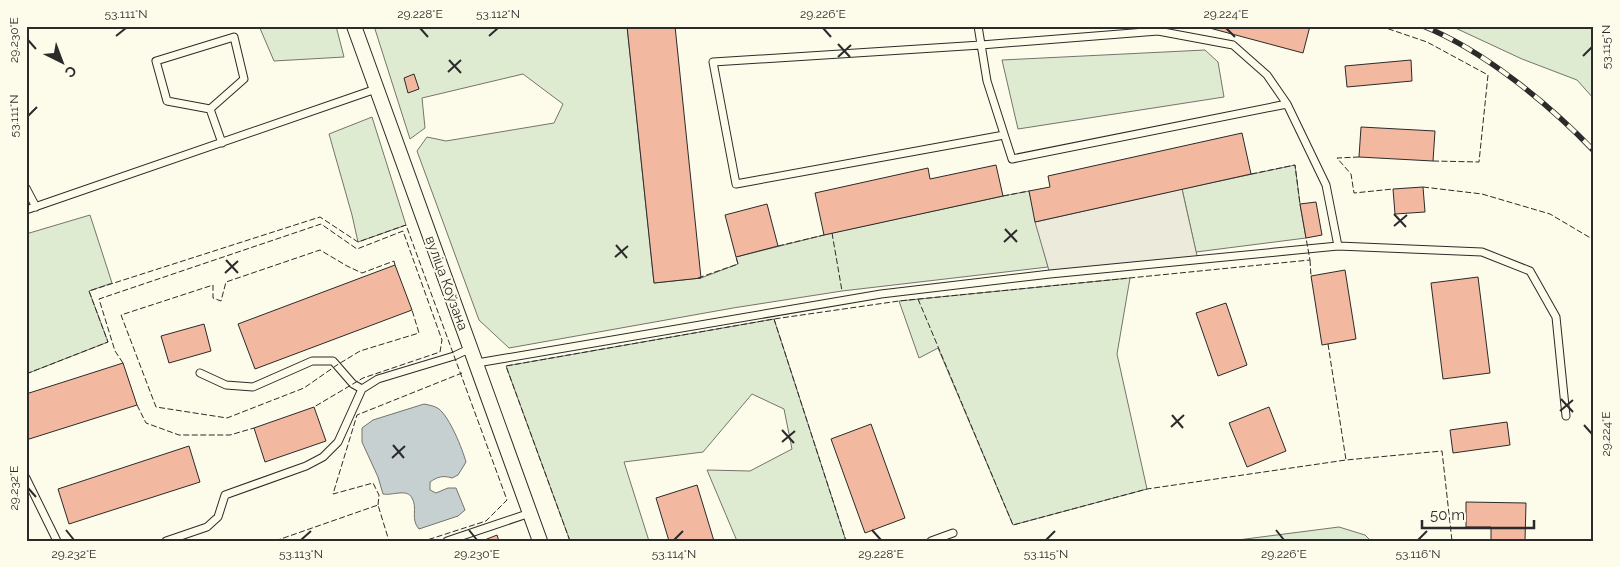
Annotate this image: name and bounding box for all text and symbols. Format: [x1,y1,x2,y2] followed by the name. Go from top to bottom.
[105,7,147,21] text: 53.111°N
[397,7,443,21] text: 29.228°E
[476,7,520,21] text: 53.112°N
[800,7,846,21] text: 29.226°E
[1204,7,1248,21] text: 29.224°E
[7,17,21,63] text: 29.230°E
[1599,25,1613,69] text: 53.115°N
[38,38,88,88] north arrow
[61,63,80,81] text: С
[7,95,21,137] text: 53.111°N
[422,234,472,332] street label: вуліца Коўзана
[1599,412,1613,456] text: 29.224°E
[7,466,21,510] text: 29.232°E
[1422,497,1535,529] scale bar
[1430,506,1465,524] text: 50 m
[52,547,96,561] text: 29.232°E
[279,547,323,561] text: 53.113°N
[454,547,500,561] text: 29.230°E
[652,547,696,561] text: 53.114°N
[858,547,904,561] text: 29.228°E
[1024,547,1068,561] text: 53.115°N
[1261,547,1307,561] text: 29.226°E
[1395,547,1441,561] text: 53.116°N

